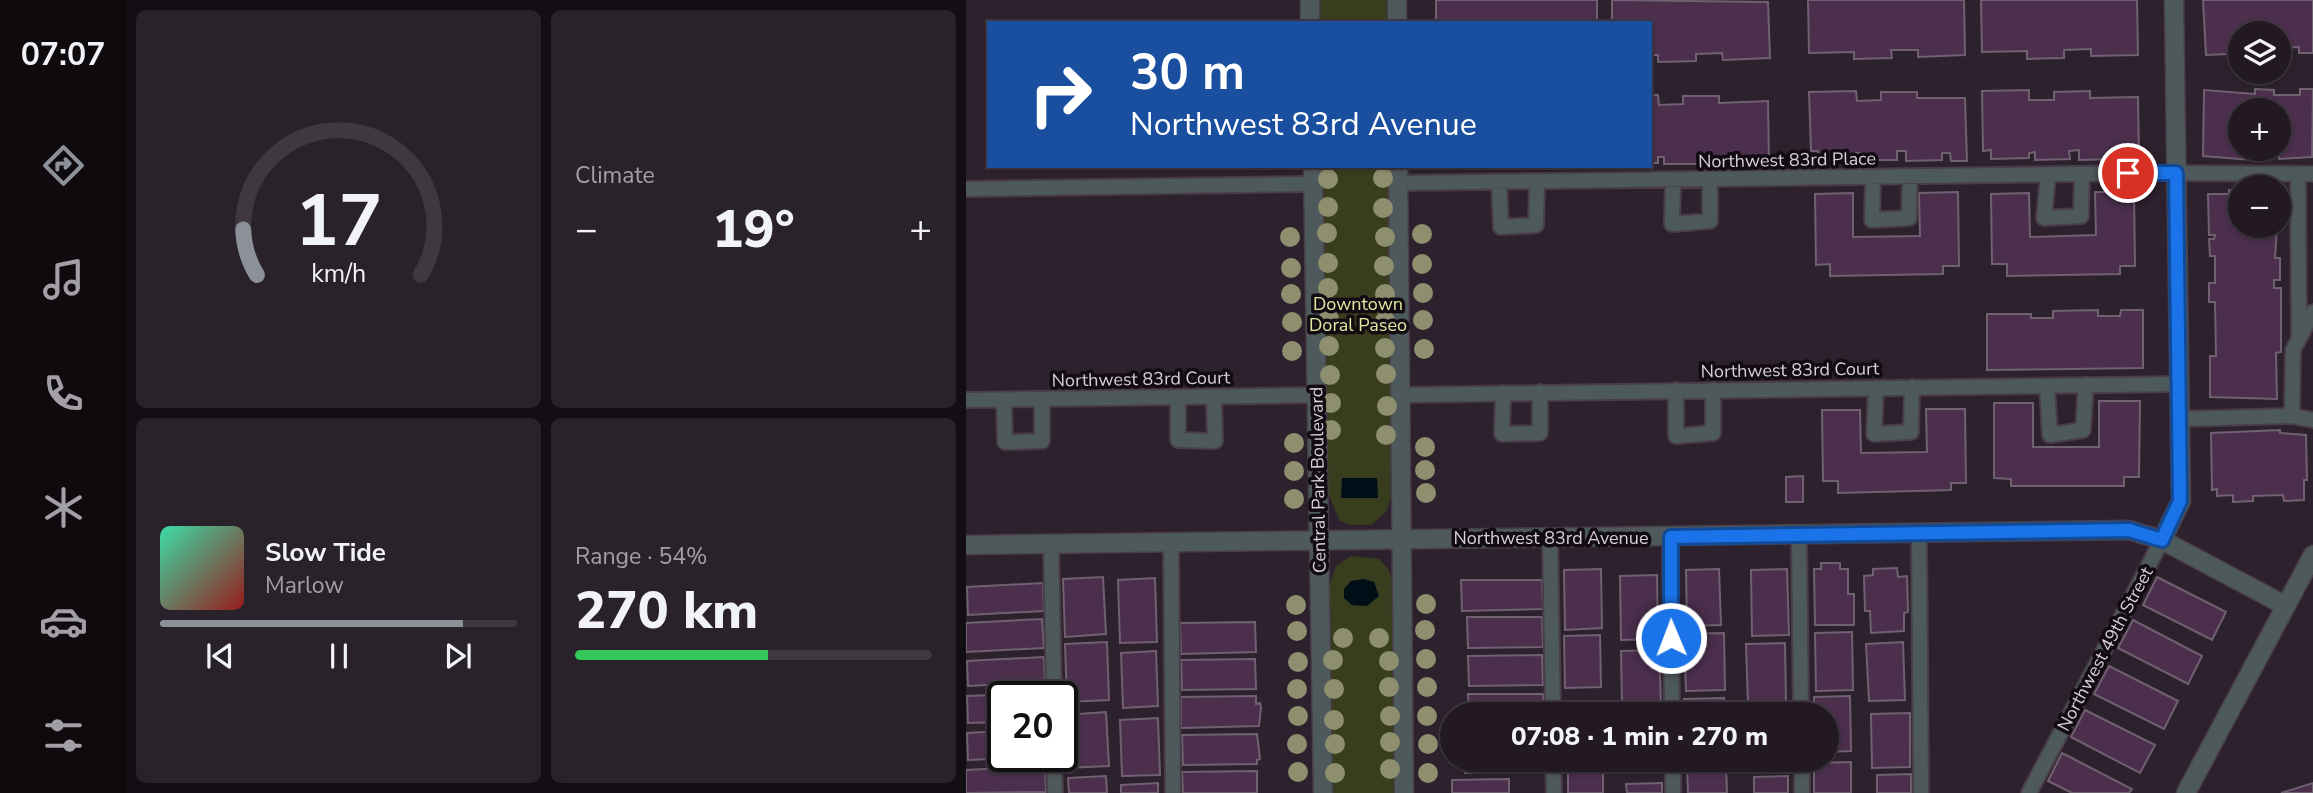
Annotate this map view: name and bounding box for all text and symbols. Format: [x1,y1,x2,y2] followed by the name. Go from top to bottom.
[2228,21,2291,238] map controls
[2228,21,2291,84] button: layers
[21,33,105,76] text: 07:07
[1130,39,1245,106] text: 30 m
[1015,49,1106,140] icon: right
[2228,98,2291,161] button: +
[1130,103,1477,146] text: Northwest 83rd Avenue
[39,141,88,190] icon: directions
[2098,143,2158,203] pin
[1698,146,1876,174] street label: Northwest 83rd Place
[2109,154,2147,192] icon: arrive
[575,160,655,191] text: Climate
[295,171,382,271] text: 17
[2228,175,2291,238] button: −
[712,194,795,265] text: 19°
[575,204,598,255] text: −
[909,204,932,255] text: +
[39,255,88,304] icon: music
[311,257,366,291] text: km/h
[1309,292,1407,337] park label: Downtown Doral Paseo
[1700,356,1880,384] street label: Northwest 83rd Court
[1051,365,1231,393] street label: Northwest 83rd Court
[39,369,88,418] icon: phone
[1304,387,1332,573] street label: Central Park Boulevard
[39,483,88,532] icon: climate
[1453,526,1649,550] street label: Northwest 83rd Avenue
[265,535,386,570] text: Slow Tide
[575,541,707,572] text: Range · 54%
[2052,562,2159,735] street label: Northwest 49th Street
[265,570,344,601] text: Marlow
[575,575,758,646] text: 270 km
[39,597,88,646] icon: car
[1634,601,1708,675] position arrow
[201,637,239,675] icon: previous
[320,637,358,675] icon: pause
[439,637,477,675] icon: next
[987,681,1078,772] speed limit sign: 20
[39,711,88,760] icon: filters
[1511,719,1768,754] text: 07:08 · 1 min · 270 m

